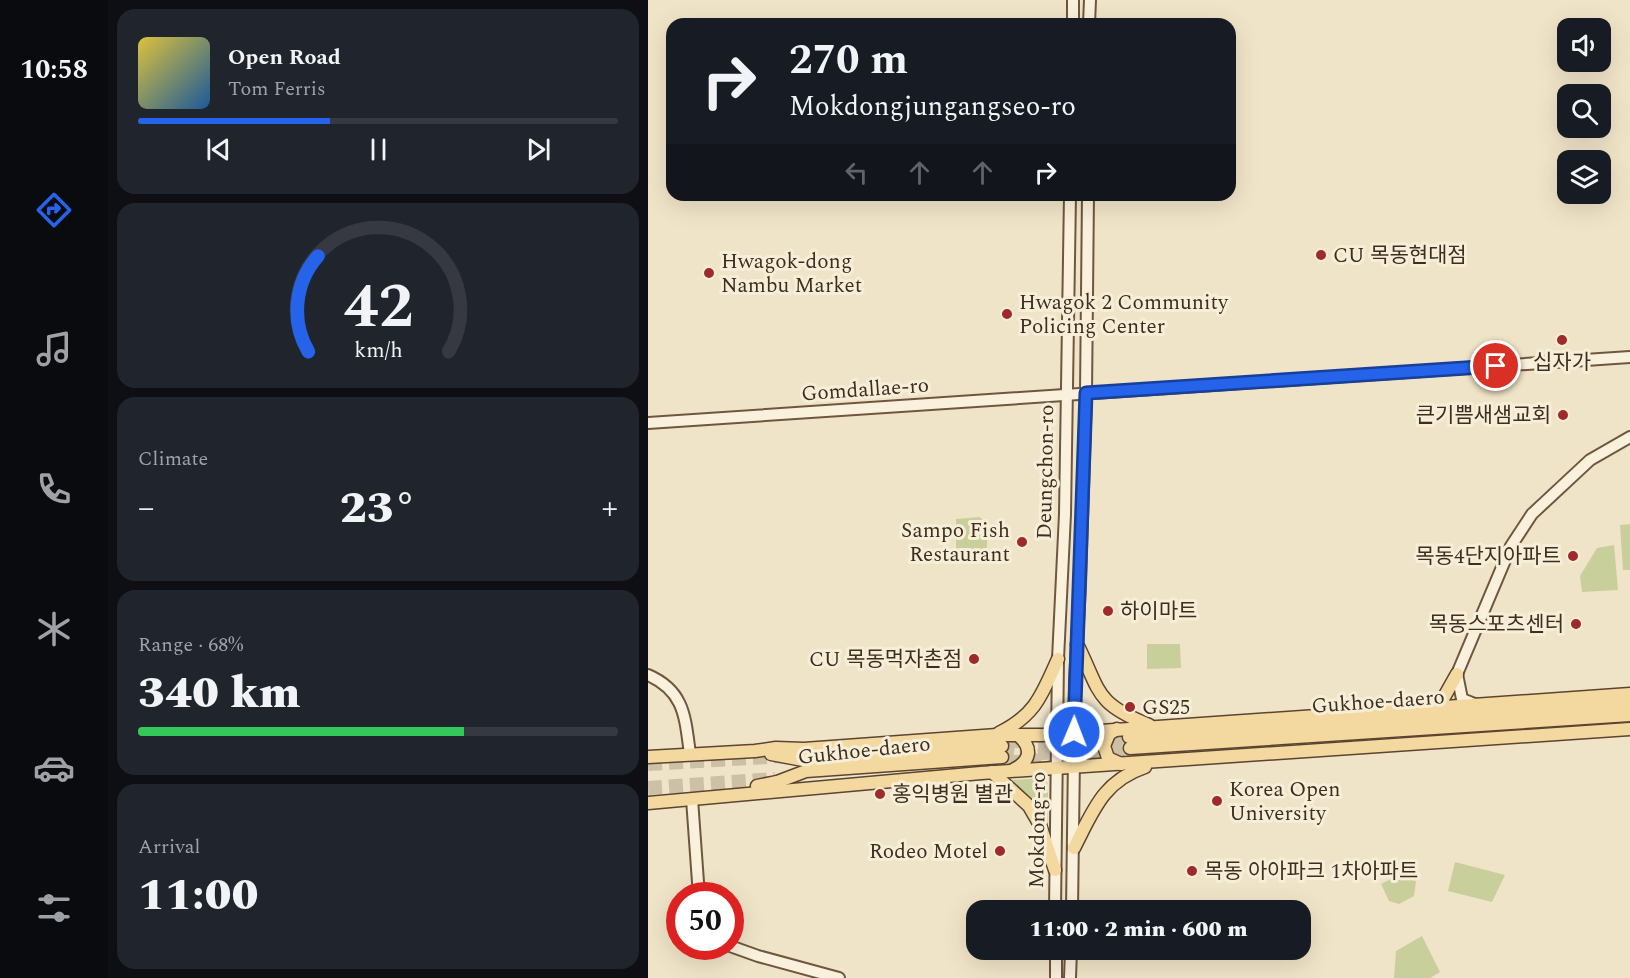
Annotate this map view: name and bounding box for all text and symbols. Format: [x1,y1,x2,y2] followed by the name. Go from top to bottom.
[1557,18,1611,204] map controls
[1557,18,1611,72] button: sound
[789,29,908,92] text: 270 m
[228,41,341,74] text: Open Road
[690,42,768,120] icon: right
[20,49,88,91] text: 10:58
[228,74,326,104] text: Tom Ferris
[1557,84,1611,138] button: search
[789,86,1076,128] text: Mokdongjungangseo-ro
[202,133,235,166] icon: previous
[362,133,395,166] icon: pause
[522,133,555,166] icon: next
[1557,150,1611,204] button: layers
[840,156,873,189] icon: left
[903,156,936,189] icon: ahead
[966,156,999,189] icon: ahead
[1029,156,1062,189] icon: right
[33,189,75,231] icon: directions
[1333,240,1467,272] place label: CU 목동현대점
[721,246,862,302] place label: Hwagok-dong Nambu Market
[1314,248,1328,262] marker: CU 목동현대점
[343,260,413,355] text: 42
[702,266,716,280] marker: Hwagok-dong Nambu Market
[1019,287,1229,343] place label: Hwagok 2 Community Policing Center
[1000,307,1014,321] marker: Hwagok 2 Community Policing Center
[33,328,75,370] icon: music
[1555,333,1569,347] marker: 십자가
[354,335,402,368] text: km/h
[1470,340,1521,391] pin
[1533,347,1591,379] place label: 십자가
[1479,349,1512,382] icon: arrive
[800,370,930,410] street label: Gomdallae-ro
[1416,400,1551,432] place label: 큰기쁨새샘교회
[1029,404,1063,540] street label: Deungchon-ro
[1556,408,1570,422] marker: 큰기쁨새샘교회
[138,444,208,474] text: Climate
[33,468,75,510] icon: phone
[340,474,416,543] text: 23°
[138,483,155,533] text: −
[601,483,618,533] text: +
[901,515,1010,571] place label: Sampo Fish Restaurant
[1015,535,1029,549] marker: Sampo Fish Restaurant
[1415,541,1561,573] place label: 목동4단지아파트
[1566,549,1580,563] marker: 목동4단지아파트
[1120,596,1197,628] place label: 하이마트
[1101,604,1115,618] marker: 하이마트
[33,608,75,650] icon: climate
[1429,609,1564,641] place label: 목동스포츠센터
[1569,617,1583,631] marker: 목동스포츠센터
[138,630,243,660] text: Range · 68%
[809,644,962,676] place label: CU 목동먹자촌점
[967,652,981,666] marker: CU 목동먹자촌점
[138,659,300,728] text: 340 km
[1310,681,1446,723] street label: Gukhoe-daero
[1142,692,1190,724] place label: GS25
[1042,700,1106,764] position arrow
[1123,700,1137,714] marker: GS25
[796,728,932,774] street label: Gukhoe-daero
[33,747,75,789] icon: car
[1021,771,1055,889] street label: Mokdong-ro
[1229,774,1341,830] place label: Korea Open University
[892,779,1013,811] place label: 홍익병원 별관
[873,787,887,801] marker: 홍익병원 별관
[1210,794,1224,808] marker: Korea Open University
[138,832,200,862] text: Arrival
[869,836,988,868] place label: Rodeo Motel
[993,844,1007,858] marker: Rodeo Motel
[1204,856,1418,888] place label: 목동 아아파크 1차아파트
[138,861,259,930] text: 11:00
[1185,864,1199,878] marker: 목동 아아파크 1차아파트
[666,882,744,960] speed limit sign: 50
[33,887,75,929] icon: filters
[1029,913,1248,946] text: 11:00 · 2 min · 600 m

